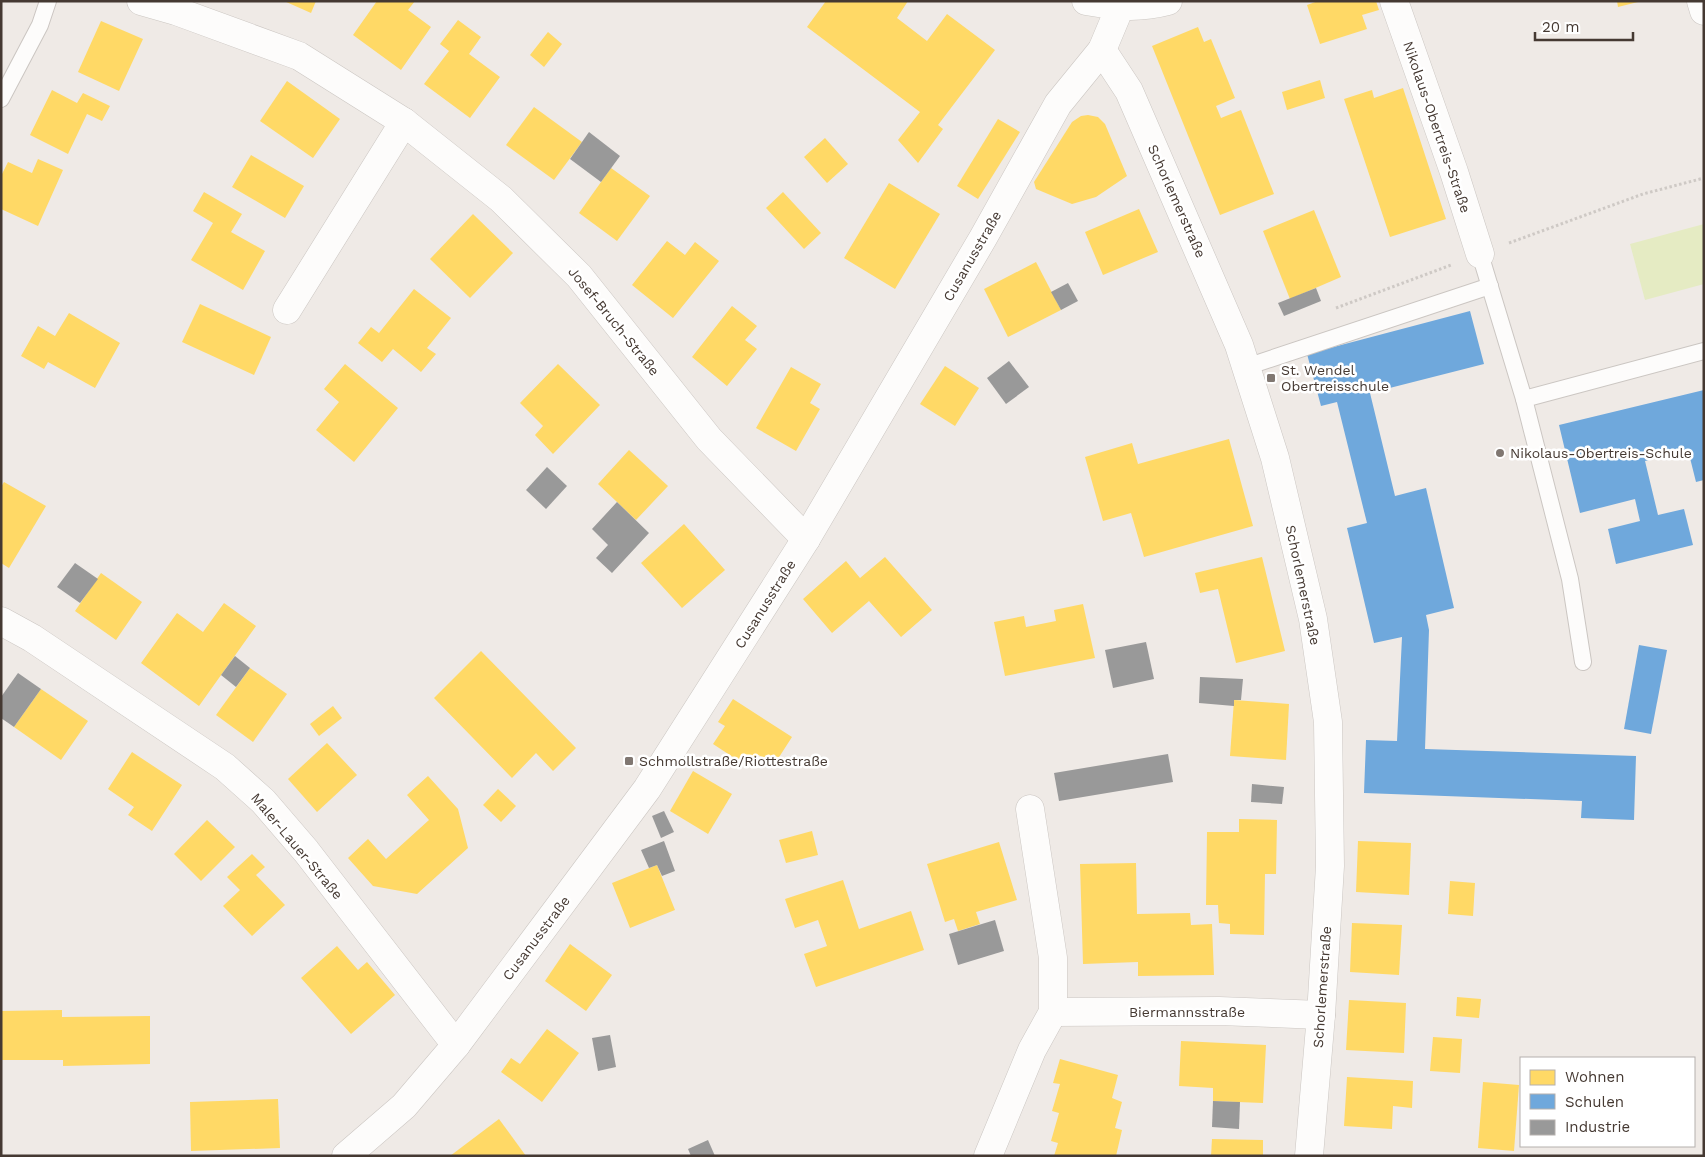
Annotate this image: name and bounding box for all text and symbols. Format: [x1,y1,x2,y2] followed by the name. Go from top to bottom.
[1535,10,1632,42] scale bar
[1542,18,1580,36] text: 20 m
[1400,39,1474,215] street label: Nikolaus-Obertreis-Straße
[1145,142,1209,260] street label: Schorlemerstraße
[940,208,1004,304] street label: Cusanusstraße
[565,263,663,379] street label: Josef-Bruch-Straße
[1281,362,1389,394] place label: St. Wendel Obertreisschule
[1265,372,1277,384] marker: St. Wendel Obertreisschule
[1510,445,1692,461] place label: Nikolaus-Obertreis-Schule
[1494,447,1506,459] marker: Nikolaus-Obertreis-Schule
[1282,524,1324,646] street label: Schorlemerstraße
[731,557,799,651] street label: Cusanusstraße
[639,753,828,769] place label: Schmollstraße/Riottestraße
[623,755,635,767] marker: Schmollstraße/Riottestraße
[248,790,346,902] street label: Maler-Lauer-Straße
[499,893,573,983] street label: Cusanusstraße
[1310,925,1334,1049] street label: Schorlemerstraße
[1129,1004,1245,1020] street label: Biermannsstraße
[1520,1057,1695,1147] legend
[1565,1068,1624,1086] text: Wohnen
[1565,1093,1624,1111] text: Schulen
[1565,1118,1630,1136] text: Industrie

